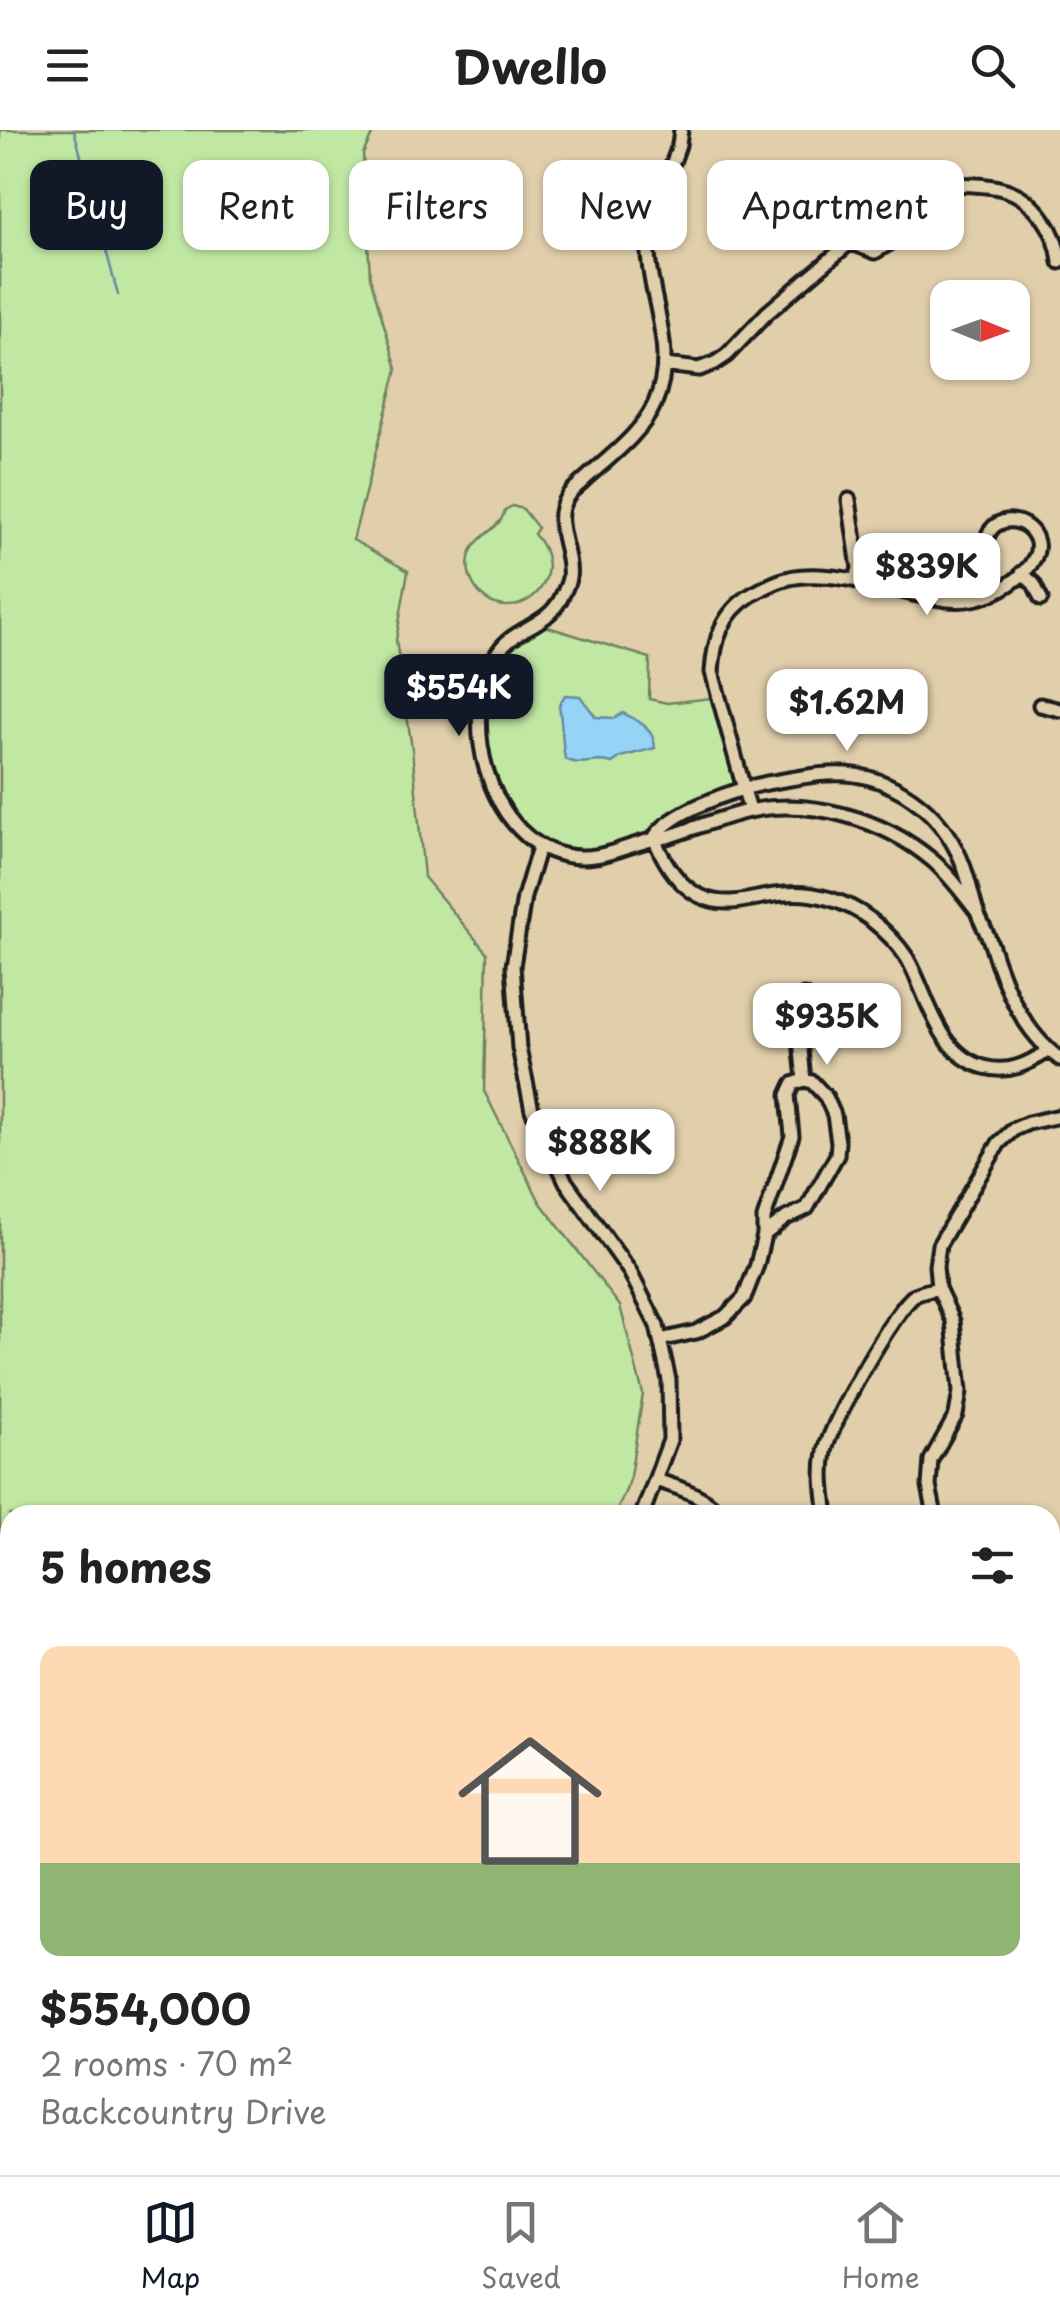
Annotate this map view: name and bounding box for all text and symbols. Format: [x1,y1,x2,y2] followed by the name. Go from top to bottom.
[453,31,607,99] text: Dwello
[40,38,95,93] icon: menu
[965,38,1020,93] icon: search
[30,160,163,250] chip: Buy
[183,160,329,250] chip: Rent
[349,160,523,250] chip: Filters
[543,160,687,250] chip: New
[707,160,964,250] chip: Apartment
[930,280,1030,380] north arrow
[930,280,1030,380] map controls
[857,533,997,618] pin: $839K
[875,541,979,589] text: $839K
[389,654,529,739] pin: $554K
[406,662,512,710] text: $554K
[766,669,928,754] pin: $1.62M
[789,677,905,725] text: $1.62M
[757,983,897,1068] pin: $935K
[775,991,879,1039] text: $935K
[530,1109,670,1194] pin: $888K
[548,1117,652,1165] text: $888K
[40,1534,212,1597] text: 5 homes
[965,1538,1020,1593] icon: filters
[440,1711,620,1891] icon: home
[40,1976,251,2039] text: $554,000
[40,2039,293,2087] text: 2 rooms · 70 m²
[40,2087,327,2135] text: Backcountry Drive
[140,2195,200,2298] tab: Map
[481,2195,561,2298] tab: Saved
[842,2195,920,2298] tab: Home

